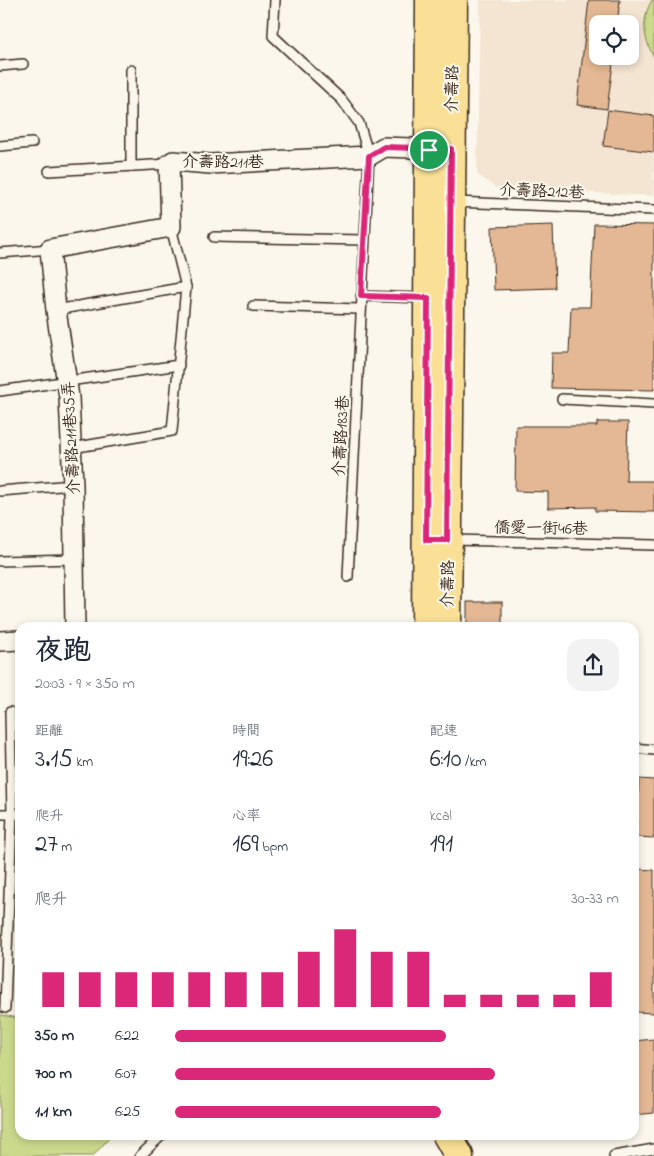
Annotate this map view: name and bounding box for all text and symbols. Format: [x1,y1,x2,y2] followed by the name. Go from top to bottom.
[589,15,639,65] map controls
[589,15,639,65] button: locate
[441,65,465,113] street label: 介壽路
[408,129,450,171] pin
[415,136,443,164] icon: arrive
[182,151,264,175] street label: 介壽路211巷
[499,179,585,205] street label: 介壽路212巷
[57,380,87,495] street label: 介壽路211巷35弄
[328,395,356,478] street label: 介壽路183巷
[494,516,588,542] street label: 僑愛一街46巷
[437,560,461,608] street label: 介壽路
[35,632,91,673] text: 夜跑
[567,639,619,691] button: share
[35,672,135,696] text: 20:03 · 9 × 350 m
[35,721,63,742] text: 距離
[232,721,260,742] text: 時間
[430,721,458,742] text: 配速
[35,742,73,778] text: 3.15
[232,742,273,778] text: 19:26
[430,742,462,778] text: 6:10
[73,752,93,773] text: km
[462,752,486,773] text: /km
[35,806,63,827] text: 爬升
[232,806,260,827] text: 心率
[430,806,452,827] text: kcal
[35,827,58,863] text: 27
[232,827,259,863] text: 169
[430,827,453,863] text: 191
[58,837,72,858] text: m
[259,837,288,858] text: bpm
[571,887,619,911] text: 30–33 m
[35,888,67,912] text: 爬升
[35,1024,74,1048] text: 350 m
[115,1024,139,1048] text: 6:22
[35,1062,72,1086] text: 700 m
[115,1062,137,1086] text: 6:07
[35,1100,72,1124] text: 1.1 km
[115,1100,141,1124] text: 6:25

